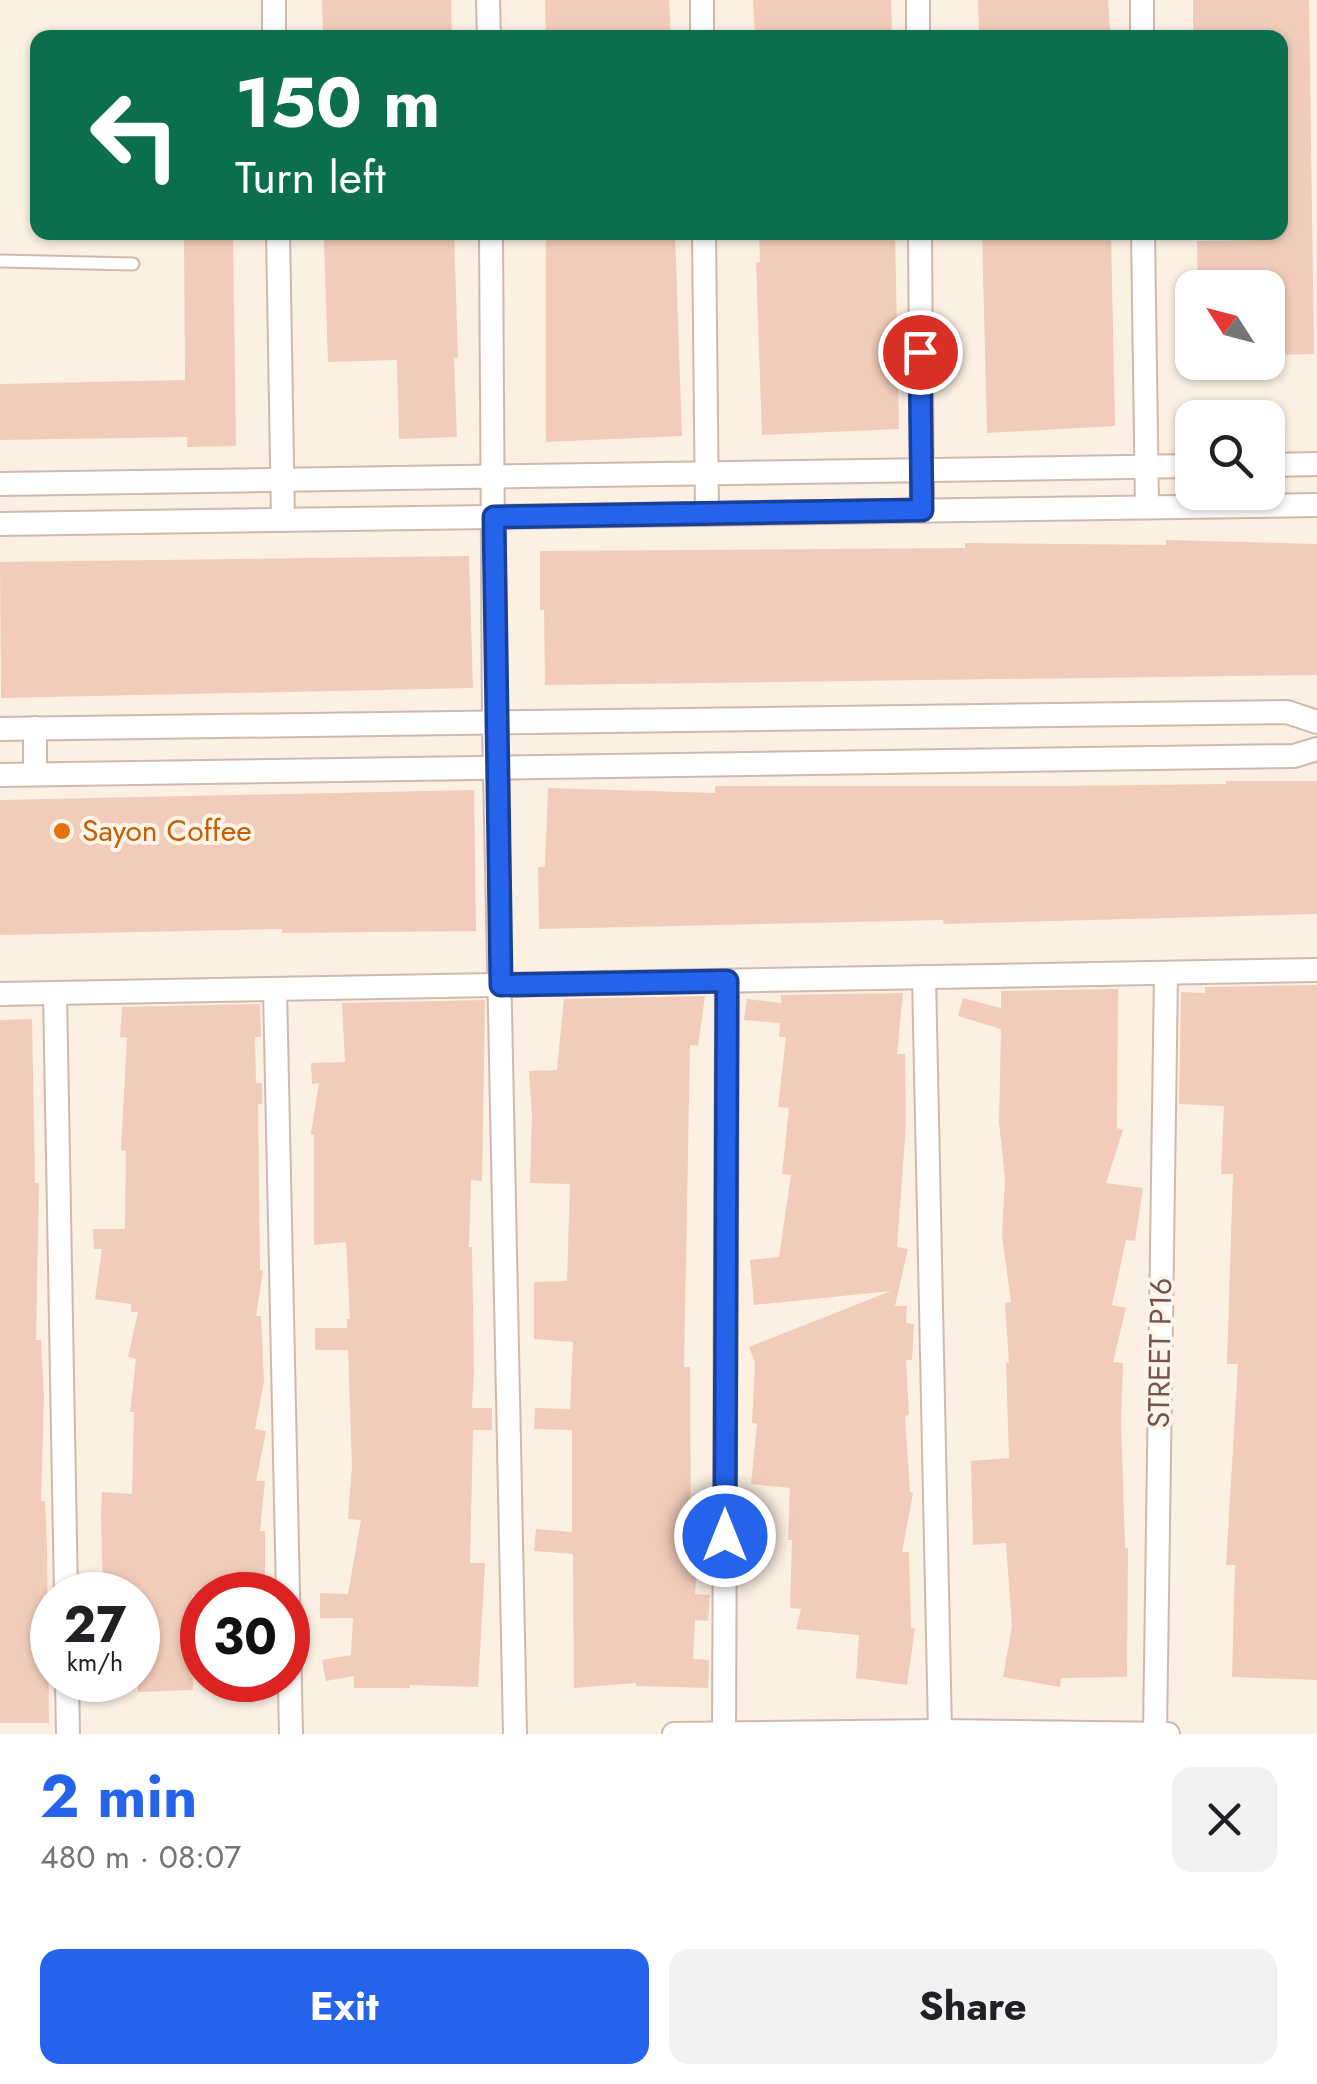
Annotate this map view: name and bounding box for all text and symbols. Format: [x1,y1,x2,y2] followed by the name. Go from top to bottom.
[235,52,441,153] text: 150 m
[70,70,200,200] icon: left
[235,145,386,210] text: Turn left
[1175,270,1285,380] north arrow
[1175,270,1285,510] map controls
[878,310,963,395] pin
[893,325,948,380] icon: arrive
[1175,400,1285,510] button: search
[82,809,252,852] place label: Sayon Coffee
[51,820,73,842] marker: Sayon Coffee
[1137,1277,1182,1429] street label: STREET P16
[673,1484,777,1588] position arrow
[180,1572,310,1702] speed limit sign: 30
[64,1588,126,1661] text: 27
[67,1644,123,1680] text: km/h
[40,1753,198,1840] text: 2 min
[1172,1767,1277,1872] button: close
[40,1834,241,1880] text: 480 m · 08:07
[40,1949,649,2064] button: Exit
[669,1949,1277,2064] button: Share

